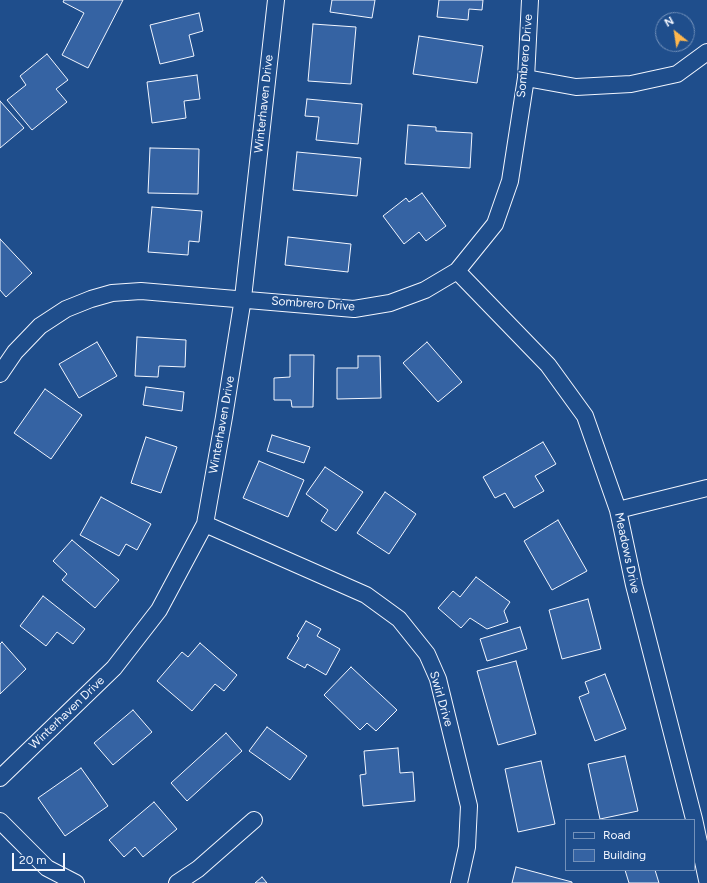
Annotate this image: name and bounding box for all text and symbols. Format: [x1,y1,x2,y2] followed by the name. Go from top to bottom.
[655,12,695,52] north arrow
[514,14,536,98] street label: Sombrero Drive
[662,14,676,30] text: N
[252,54,276,154] street label: Winterhaven Drive
[271,294,355,314] street label: Sombrero Drive
[206,375,238,475] street label: Winterhaven Drive
[611,511,643,595] street label: Meadows Drive
[426,670,456,728] street label: Swirl Drive
[26,673,108,753] street label: Winterhaven Drive
[565,819,695,871] legend
[603,828,631,842] text: Road
[14,845,67,871] scale bar
[603,848,646,862] text: Building
[19,853,47,867] text: 20 m

